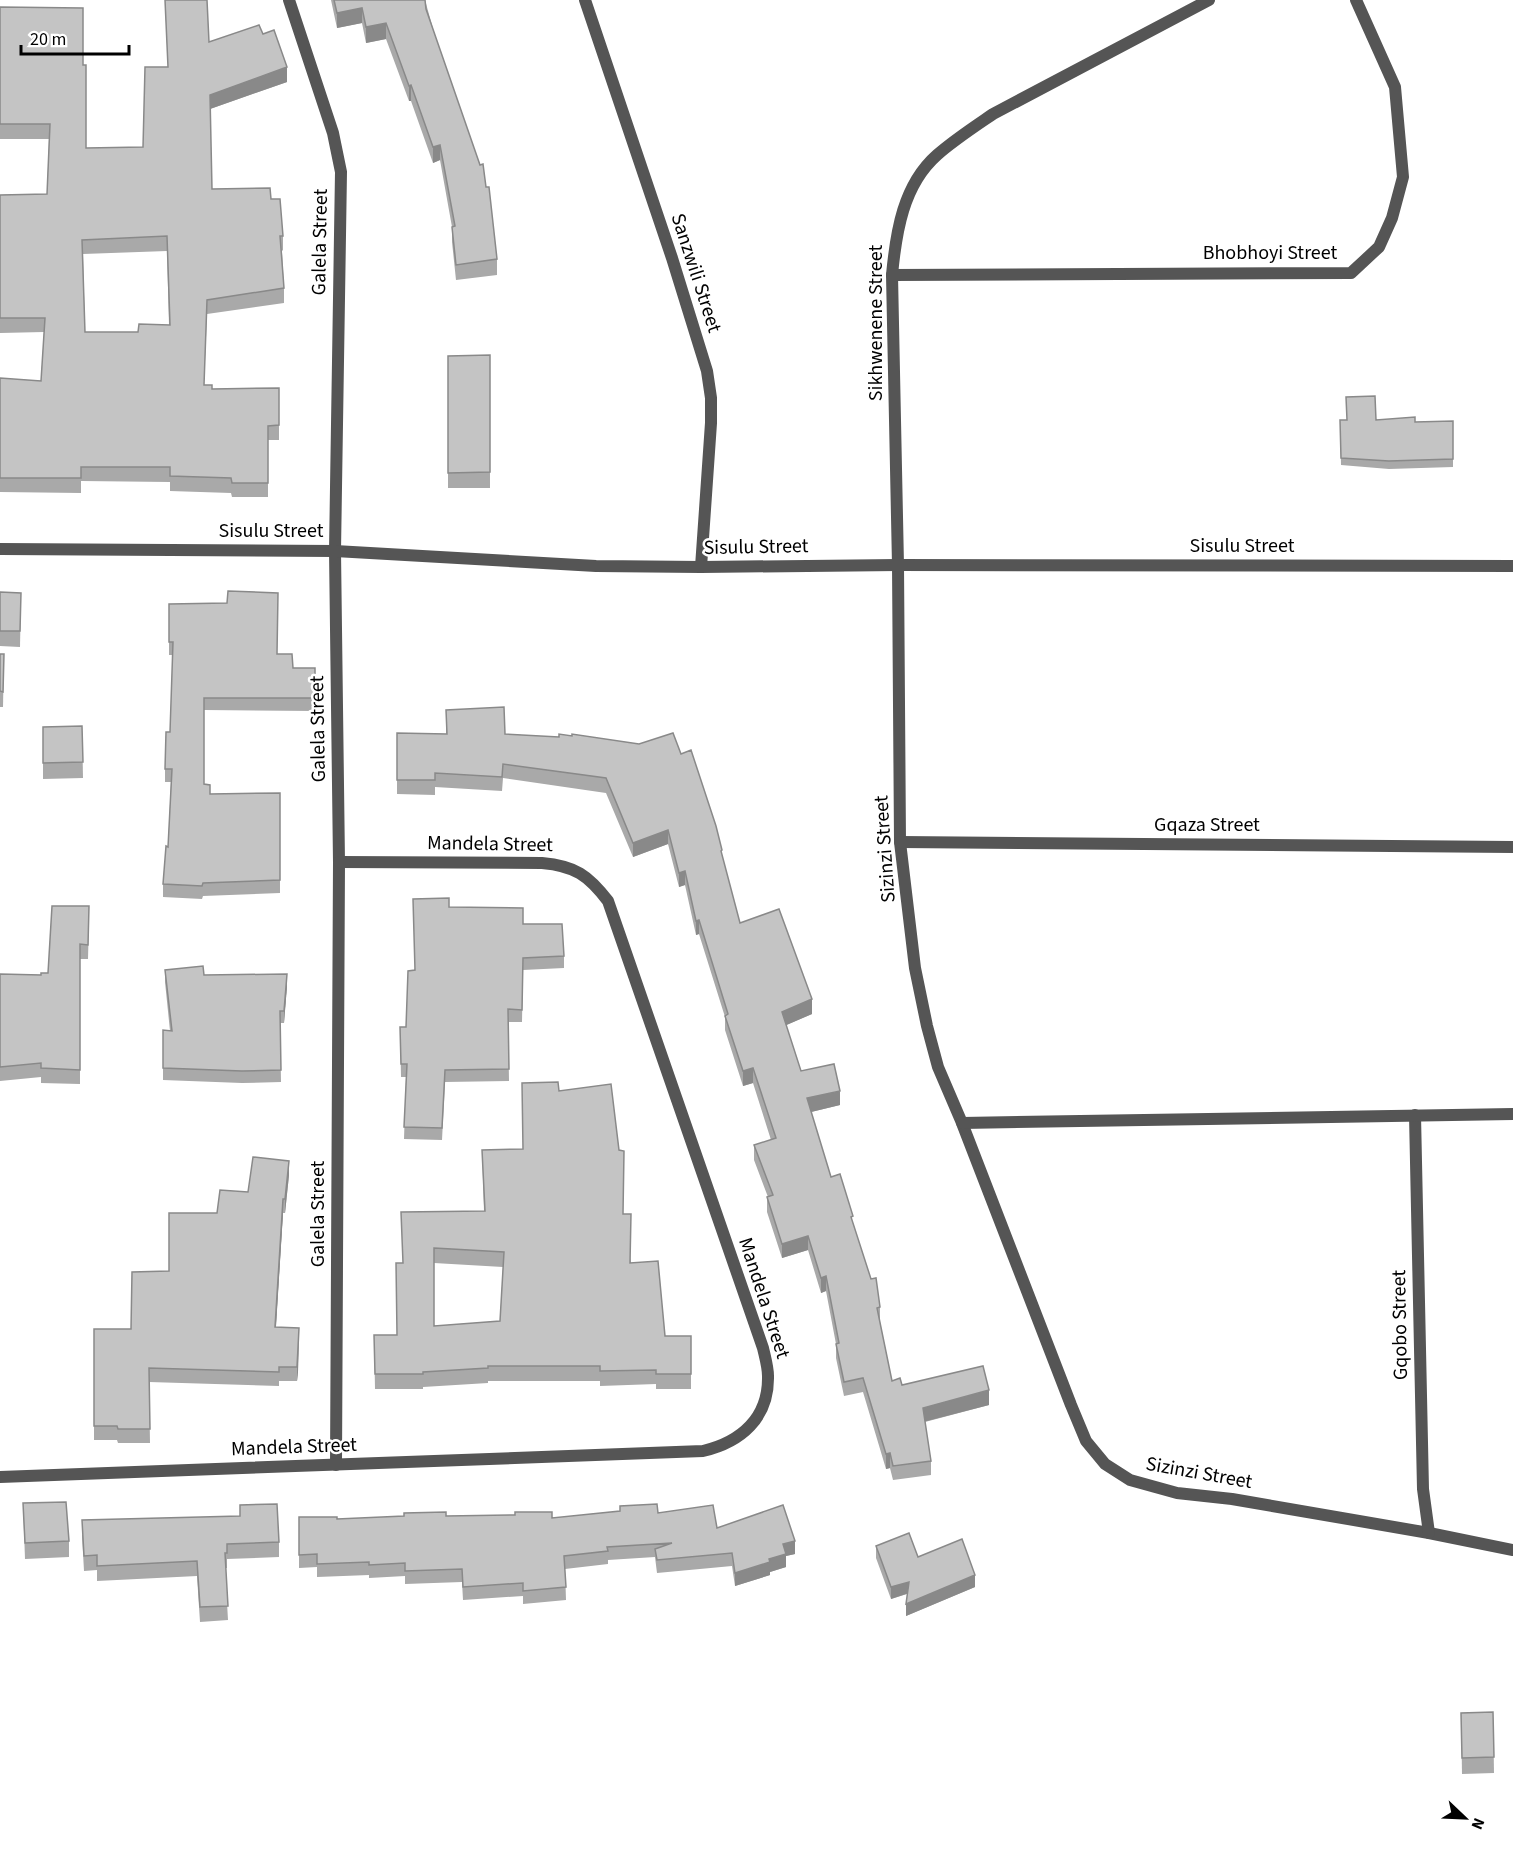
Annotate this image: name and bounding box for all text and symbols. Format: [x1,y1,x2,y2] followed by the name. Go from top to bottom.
[21,18,129,56] scale bar
[30,27,66,52] text: 20 m
[305,188,335,296] street label: Galela Street
[664,210,728,336] street label: Sanzwili Street
[1203,239,1338,267] street label: Bhobhoyi Street
[862,245,890,401] street label: Sikhwenene Street
[219,517,324,545] street label: Sisulu Street
[703,532,809,562] street label: Sisulu Street
[1190,532,1295,560] street label: Sisulu Street
[303,675,333,783] street label: Galela Street
[867,794,903,904] street label: Sizinzi Street
[1154,811,1260,839] street label: Gqaza Street
[427,829,553,859] street label: Mandela Street
[304,1160,332,1267] street label: Galela Street
[731,1234,797,1362] street label: Mandela Street
[1385,1269,1415,1380] street label: Gqobo Street
[231,1431,358,1463] street label: Mandela Street
[1144,1450,1255,1496] street label: Sizinzi Street
[1435,1788,1495,1848] north arrow
[1466,1814,1490,1833] text: N

